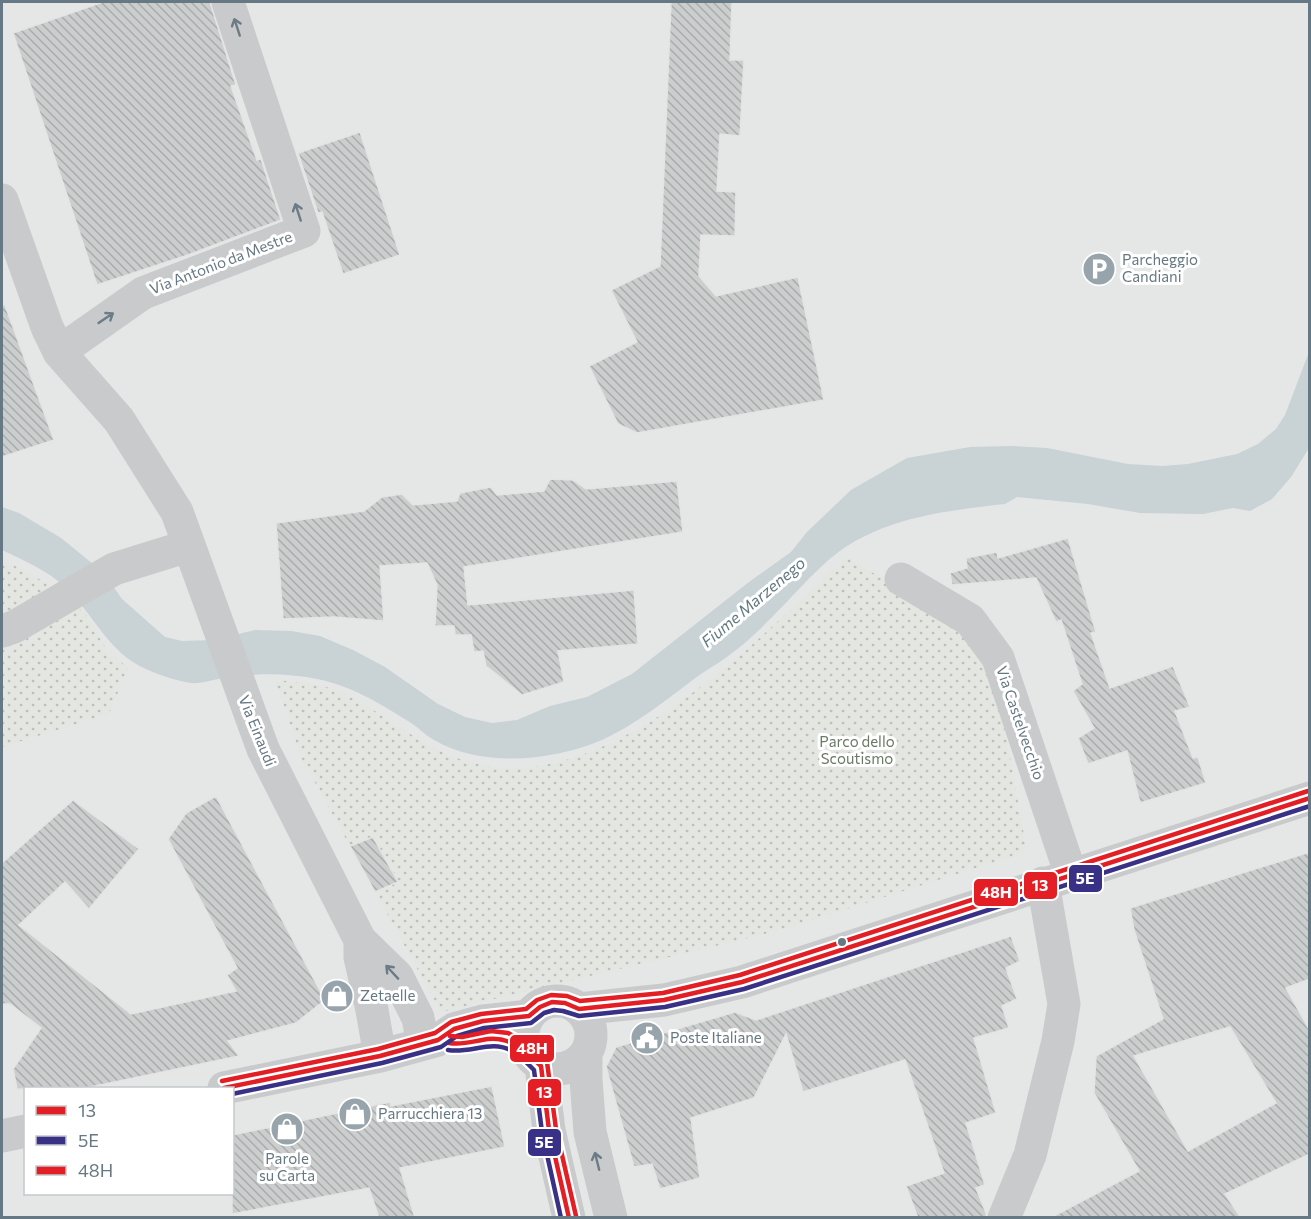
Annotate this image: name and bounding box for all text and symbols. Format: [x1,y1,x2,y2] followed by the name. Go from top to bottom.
[230,18,241,37] one-way arrow
[291,203,302,222] one-way arrow
[147,227,295,298] street label: Via Antonio da Mestre
[1122,250,1198,285] place label: Parcheggio Candiani
[1081,251,1117,287] parking icon: Parcheggio Candiani
[97,312,114,324] one-way arrow
[697,553,808,651] water label: Fiume Marzenego
[993,663,1049,782] street label: Via Castelvecchio
[236,692,280,769] street label: Via Einaudi
[819,732,895,767] park label: Parco dello Scoutismo
[1068,864,1103,893] line badge: 5E
[1076,868,1094,887] text: 5E
[1023,871,1058,900] line badge: 13
[1032,875,1048,894] text: 13
[973,878,1019,907] line badge: 48H
[980,882,1012,901] text: 48H
[836,936,848,948] unlabelled marker
[385,965,399,980] one-way arrow
[319,978,355,1014] shop icon: Zetaelle
[360,986,415,1004] place label: Zetaelle
[629,1020,665,1056] public building icon: Poste Italiane
[670,1028,762,1046] place label: Poste Italiane
[509,1034,555,1063] line badge: 48H
[516,1038,548,1057] text: 48H
[527,1078,562,1107] line badge: 13
[536,1082,552,1101] text: 13
[24,1087,234,1195] legend
[337,1096,373,1132] shop icon: Parrucchiera 13
[78,1099,96,1121] text: 13
[378,1104,482,1122] place label: Parrucchiera 13
[269,1111,305,1147] shop icon: Parole su Carta
[527,1128,562,1157] line badge: 5E
[78,1129,99,1151] text: 5E
[535,1132,553,1151] text: 5E
[259,1149,315,1184] place label: Parole su Carta
[591,1151,603,1170] one-way arrow
[78,1159,113,1181] text: 48H

